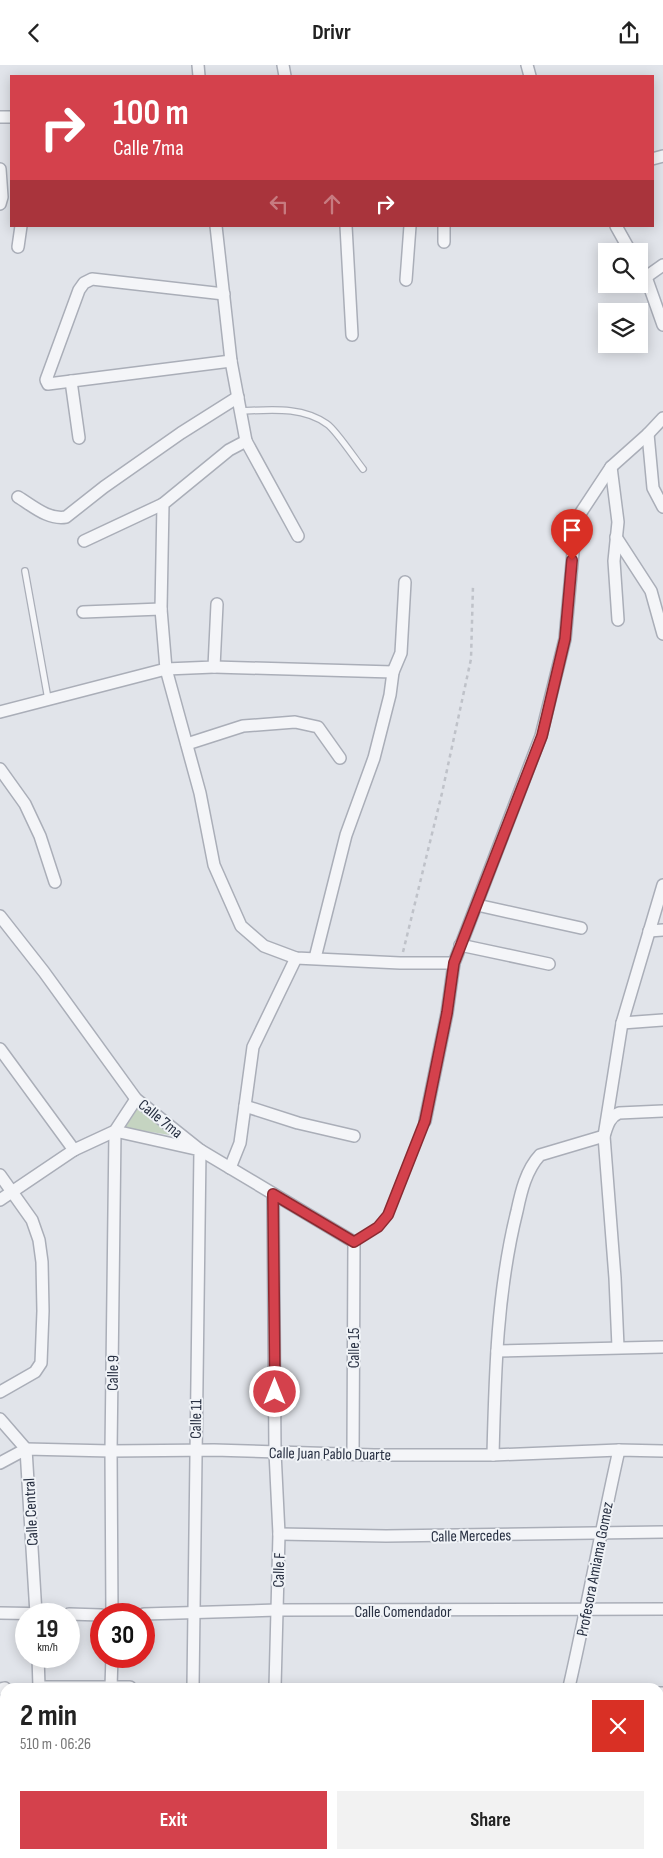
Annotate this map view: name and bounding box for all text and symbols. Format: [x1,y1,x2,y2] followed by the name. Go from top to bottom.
[20,19,48,47] icon: back
[312,19,351,46] text: Drivr
[615,19,643,47] icon: share
[113,92,189,135] text: 100 m
[30,95,95,160] icon: right
[113,135,184,162] text: Calle 7ma
[265,190,293,218] icon: left
[318,190,346,218] icon: ahead
[371,190,399,218] icon: right
[598,243,648,353] map controls
[598,243,648,293] button: search
[598,303,648,353] button: layers
[551,509,593,560] pin
[558,516,586,544] icon: arrive
[134,1096,186,1143] street label: Calle 7ma
[345,1328,364,1368] street label: Calle 15
[104,1355,123,1391] street label: Calle 9
[248,1365,300,1417] position arrow
[187,1399,206,1439] street label: Calle 11
[269,1444,391,1465] street label: Calle Juan Pablo Duarte
[20,1477,43,1546] street label: Calle Central
[573,1500,618,1638] street label: Profesora Amiama Gomez
[431,1526,512,1547] street label: Calle Mercedes
[269,1552,290,1588] street label: Calle F
[90,1603,155,1668] speed limit sign: 30
[354,1603,452,1622] street label: Calle Comendador
[37,1614,58,1645] text: 19
[37,1640,58,1655] text: km/h
[20,1698,77,1734] text: 2 min
[592,1700,644,1752] button: close
[20,1735,91,1754] text: 510 m · 06:26
[20,1791,327,1849] button: Exit
[337,1791,644,1849] button: Share

